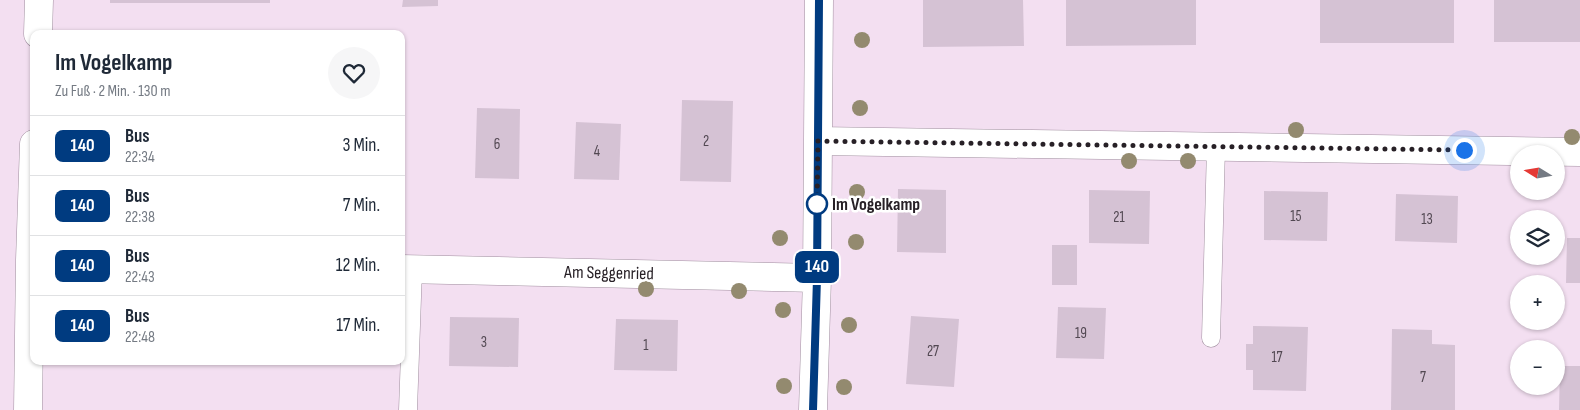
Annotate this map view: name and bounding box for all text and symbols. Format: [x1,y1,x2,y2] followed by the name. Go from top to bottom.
[328,47,380,99] button: heart
[55,48,173,77] text: Im Vogelkamp
[55,82,170,101] text: Zu Fuß · 2 Min. · 130 m
[125,125,150,148] text: Bus
[703,132,709,151] house number: 2
[342,134,380,157] text: 3 Min.
[70,135,95,156] text: 140
[494,135,500,154] house number: 6
[1452,138,1477,163] your location
[594,142,600,161] house number: 4
[1510,145,1565,200] north arrow
[1510,145,1565,395] map controls
[125,148,155,167] text: 22:34
[125,185,150,208] text: Bus
[806,193,828,215] marker: Im Vogelkamp
[343,194,380,217] text: 7 Min.
[832,194,920,215] place label: Im Vogelkamp
[70,195,95,216] text: 140
[1290,207,1302,226] house number: 15
[125,208,155,227] text: 22:38
[1113,208,1125,227] house number: 21
[1421,210,1433,229] house number: 13
[1510,210,1565,265] button: layers
[125,245,150,268] text: Bus
[788,251,846,283] line badge: 140
[336,254,380,277] text: 12 Min.
[70,255,95,276] text: 140
[805,256,829,277] text: 140
[563,262,654,284] street label: Am Seggenried
[125,268,155,287] text: 22:43
[1510,275,1565,330] button: +
[125,305,150,328] text: Bus
[336,314,380,337] text: 17 Min.
[70,315,95,336] text: 140
[1075,324,1087,343] house number: 19
[125,328,155,347] text: 22:48
[481,333,487,352] house number: 3
[643,336,649,355] house number: 1
[1510,340,1565,395] button: −
[927,342,939,361] house number: 27
[1271,348,1283,367] house number: 17
[1420,368,1426,387] house number: 7

